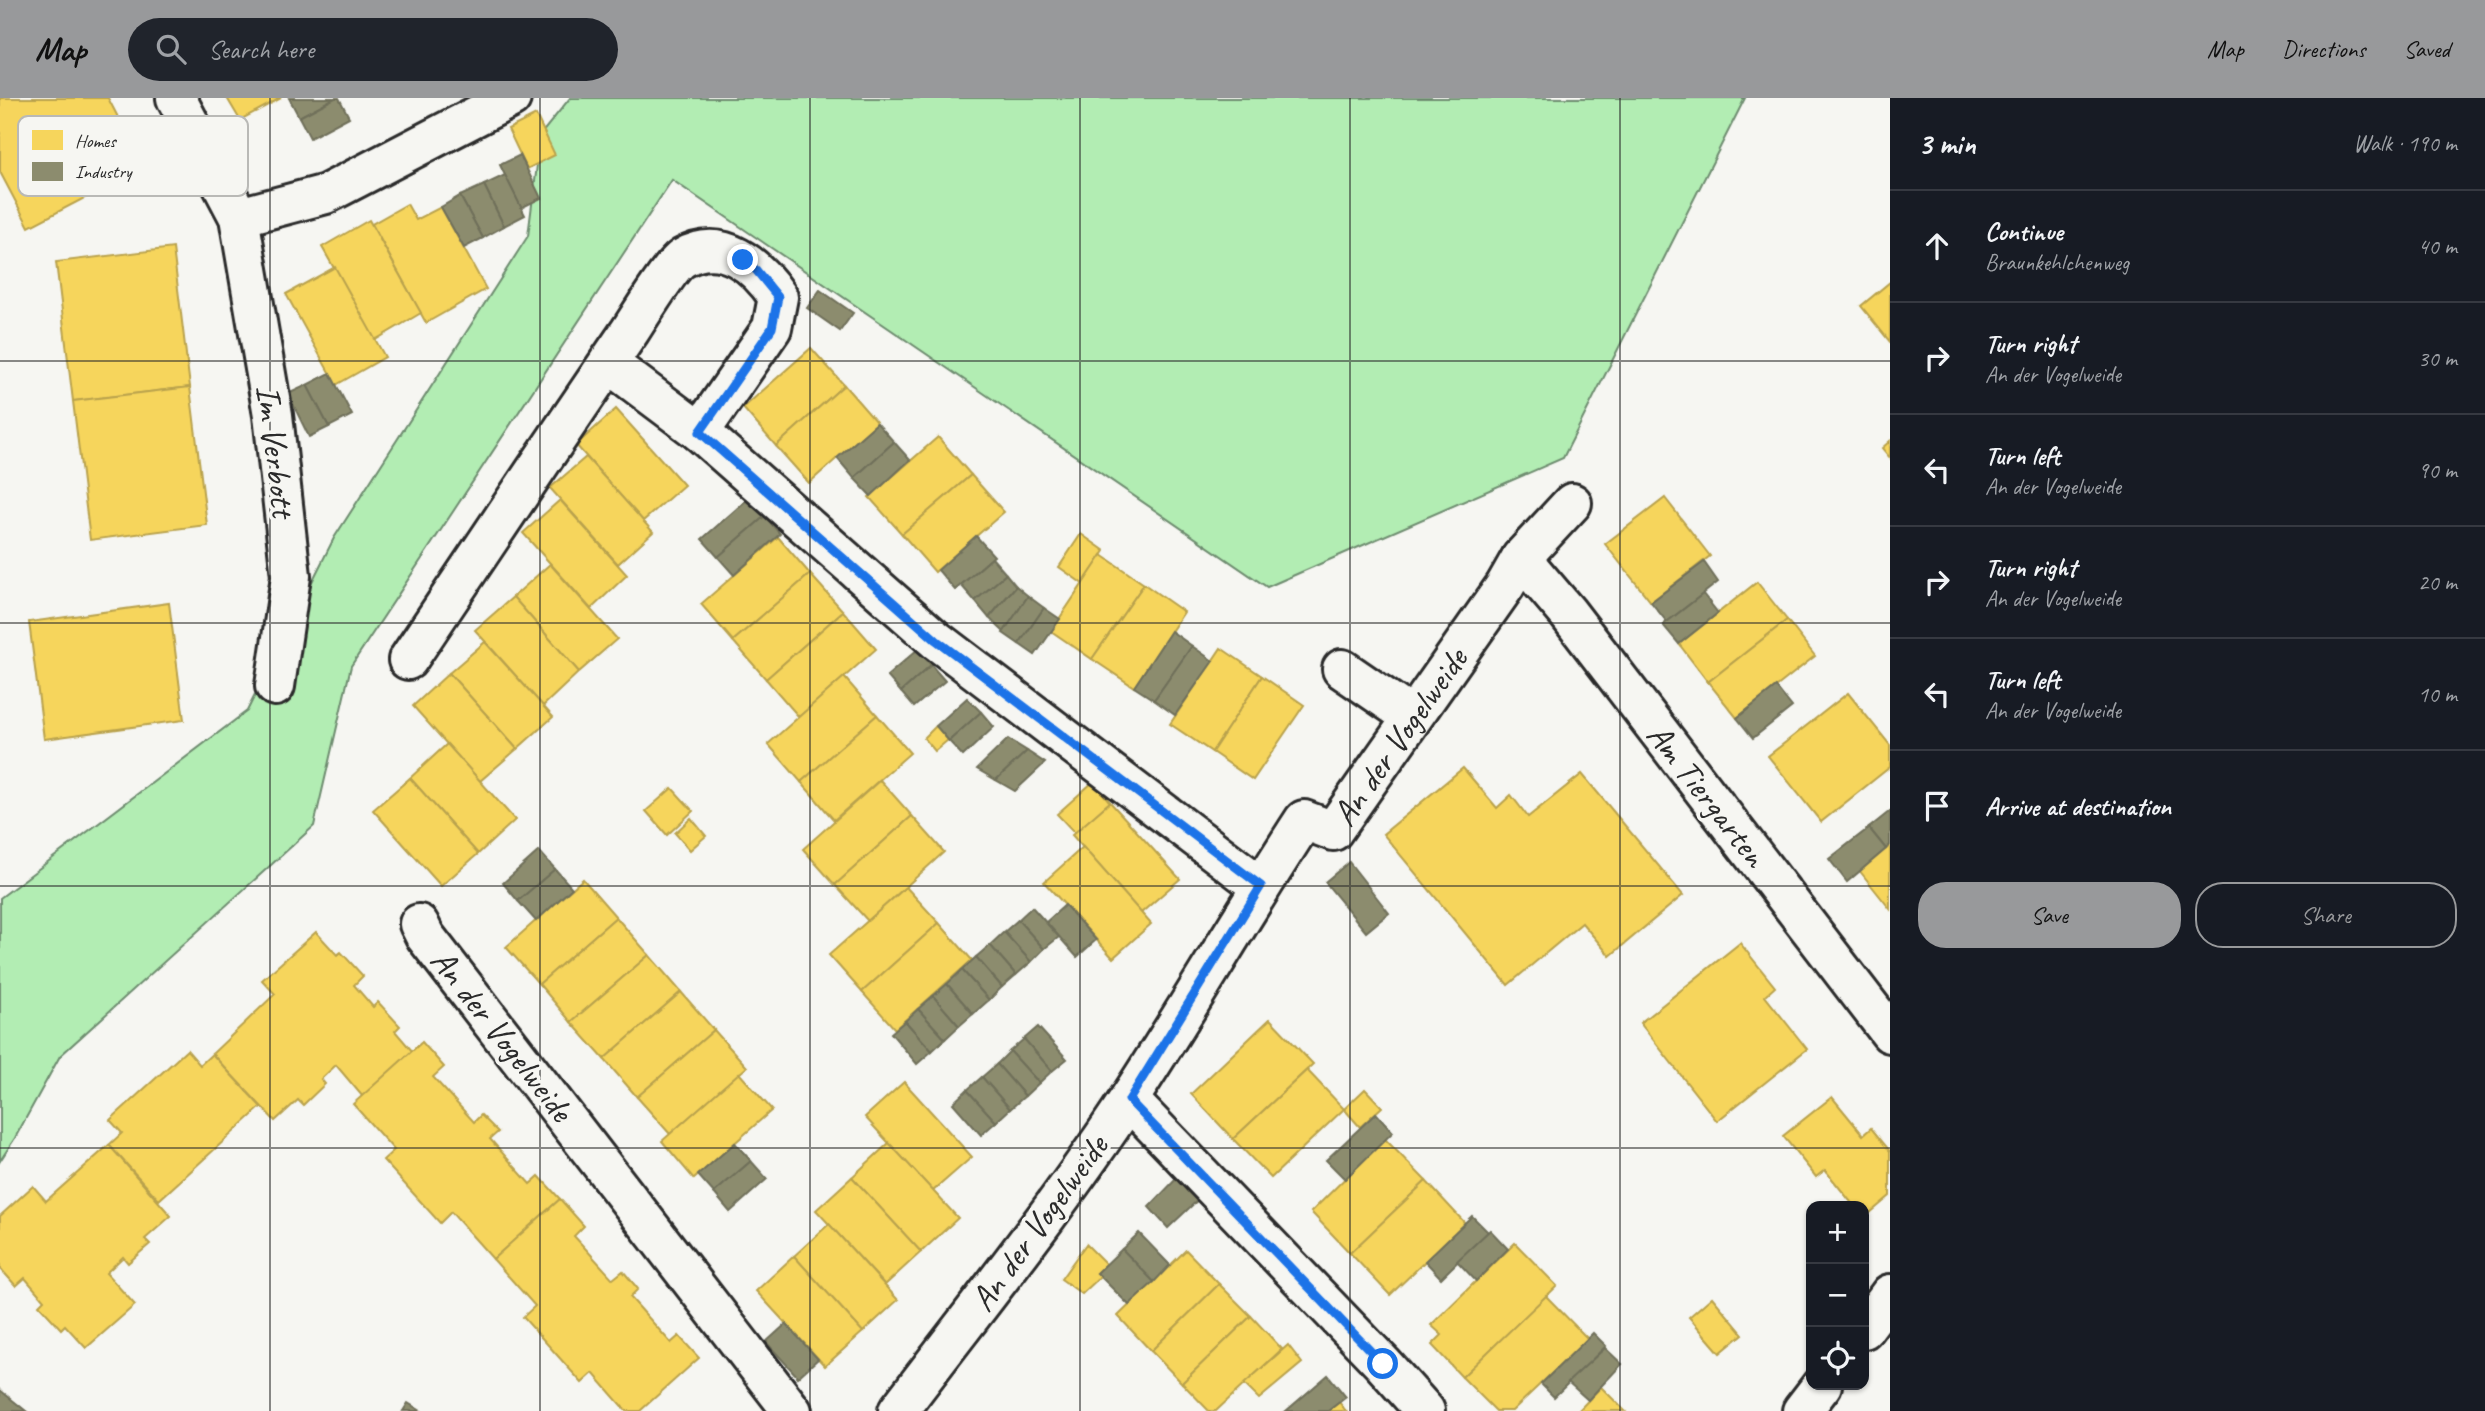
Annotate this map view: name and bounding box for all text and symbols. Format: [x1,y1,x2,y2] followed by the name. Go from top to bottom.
[128,18,618,81] search box
[35,28,86,70] text: Map
[152,30,190,68] icon: search
[208,33,314,66] text: Search here
[2207,34,2244,64] text: Map
[2282,34,2365,64] text: Directions
[2403,34,2450,64] text: Saved
[18,116,248,196] legend
[1918,125,1975,163] text: 3 min
[75,129,117,153] text: Homes
[2353,129,2457,158] text: Walk · 190 m
[75,160,133,184] text: Industry
[1985,215,2063,248] text: Continue
[1918,227,1956,265] icon: ahead
[2418,232,2457,261] text: 40 m
[727,244,758,275] route end
[1985,248,2129,277] text: Braunkehlchenweg
[1985,327,2076,360] text: Turn right
[1918,339,1956,377] icon: right
[2418,344,2457,373] text: 30 m
[1985,360,2121,389] text: An der Vogelweide
[246,382,307,523] street label: Im Verbott
[1985,439,2060,472] text: Turn left
[1918,451,1956,489] icon: left
[2418,456,2457,485] text: 90 m
[1985,472,2121,501] text: An der Vogelweide
[1985,551,2076,584] text: Turn right
[1918,563,1956,601] icon: right
[2418,568,2457,597] text: 20 m
[1985,584,2121,613] text: An der Vogelweide
[1321,637,1479,834] street label: An der Vogelweide
[1985,663,2060,696] text: Turn left
[1918,675,1956,713] icon: left
[2418,680,2457,709] text: 10 m
[1985,696,2121,725] text: An der Vogelweide
[1637,714,1779,878] street label: Am Tiergarten
[1918,787,1956,825] icon: arrive
[1985,790,2171,823] text: Arrive at destination
[1918,882,2181,948] button: Save
[2195,882,2457,948] button: Share
[421,940,585,1132] street label: An der Vogelweide
[960,1124,1120,1320] street label: An der Vogelweide
[1806,1201,1869,1390] map controls
[1806,1201,1869,1264] button: +
[1806,1264,1869,1327] button: −
[1806,1327,1869,1390] button: locate
[1367,1348,1398,1379] route start

